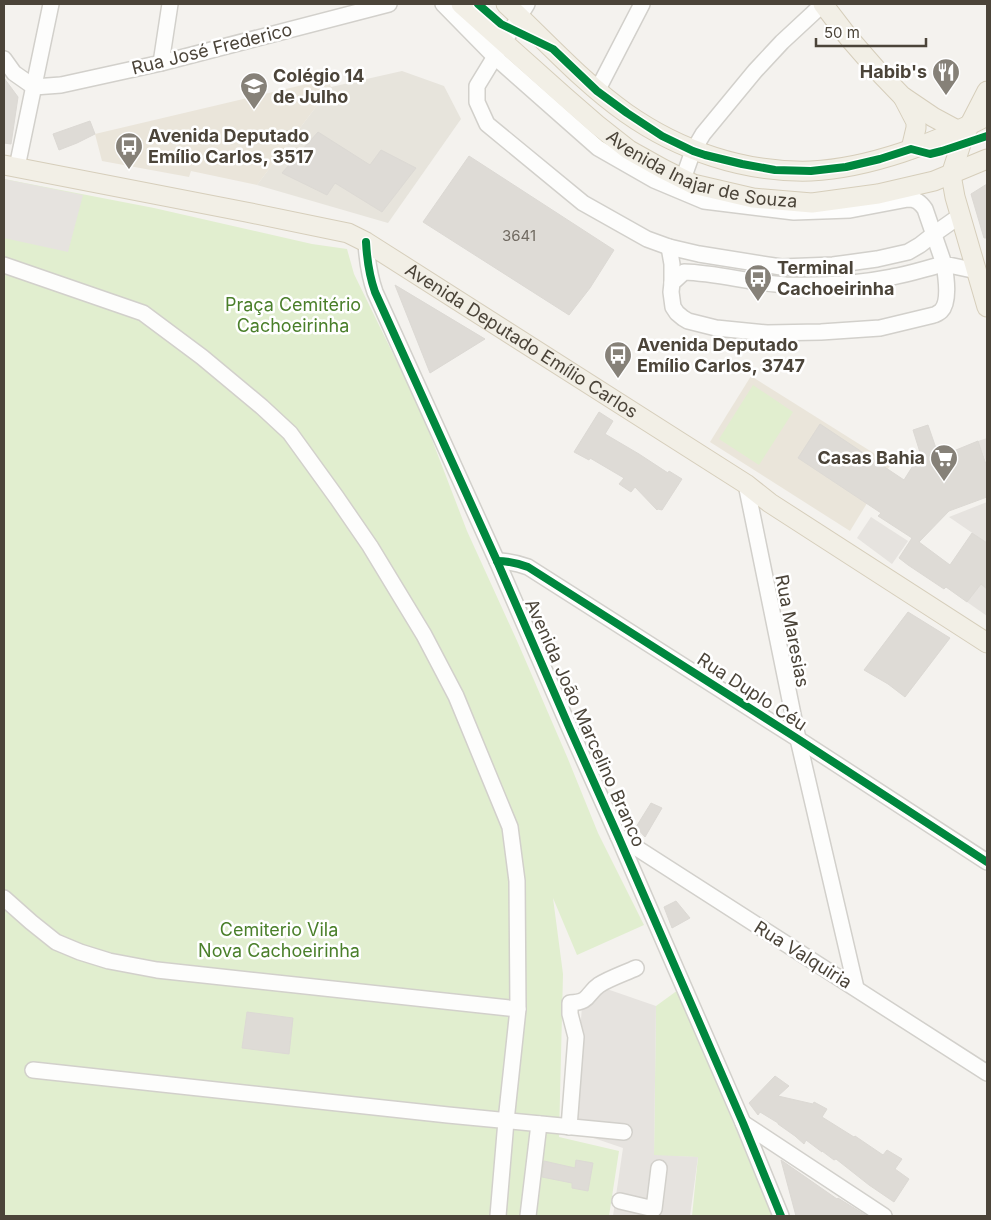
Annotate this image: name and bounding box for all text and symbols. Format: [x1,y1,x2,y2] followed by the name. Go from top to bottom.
[816,15,926,47] scale bar
[129,18,294,79] street label: Rua José Frederico
[824,23,860,42] text: 50 m
[931,57,961,96] restaurant icon: Habib's
[860,61,927,82] place label: Habib's
[273,65,364,107] place label: Colégio 14 de Julho
[239,71,269,110] school or university icon: Colégio 14 de Julho
[148,125,314,167] place label: Avenida Deputado Emílio Carlos, 3517
[603,125,798,212] street label: Avenida Inajar de Souza
[114,131,144,170] bus stop icon: Avenida Deputado Emílio Carlos, 3517
[502,226,536,245] house number: 3641
[777,257,894,299] place label: Terminal Cachoeirinha
[402,259,642,422] street label: Avenida Deputado Emílio Carlos
[743,263,773,302] bus stop icon: Terminal Cachoeirinha
[225,294,361,336] park label: Praça Cemitério Cachoeirinha
[637,334,805,376] place label: Avenida Deputado Emílio Carlos, 3747
[603,340,633,379] bus stop icon: Avenida Deputado Emílio Carlos, 3747
[929,443,959,482] supermarket icon: Casas Bahia
[817,447,925,468] place label: Casas Bahia
[771,573,814,689] street label: Rua Maresias
[521,596,650,850] street label: Avenida João Marcelino Branco
[693,648,811,735] street label: Rua Duplo Céu
[751,916,856,993] street label: Rua Valquiria
[198,919,360,961] park label: Cemiterio Vila Nova Cachoeirinha

